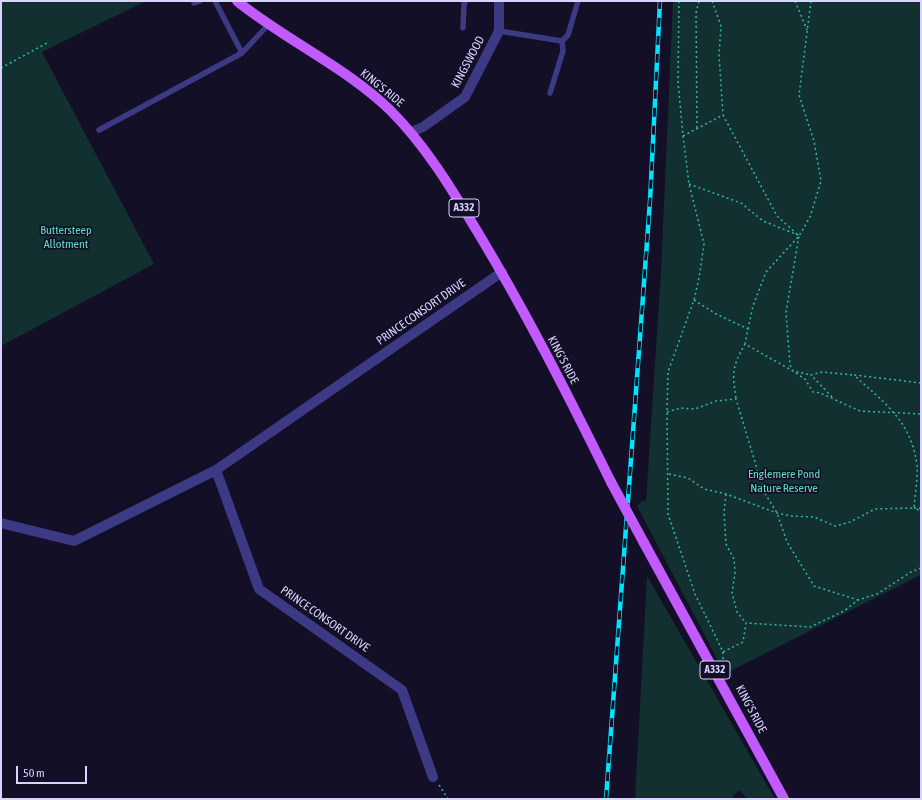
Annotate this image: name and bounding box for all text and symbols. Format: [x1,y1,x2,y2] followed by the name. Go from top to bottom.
[448,34,488,90] street label: KINGSWOOD
[357,66,407,110] street label: KING'S RIDE
[449,199,479,217] road number: A332
[40,223,92,251] park label: Buttersteep Allotment
[374,276,468,348] street label: PRINCE CONSORT DRIVE
[544,334,582,386] street label: KING'S RIDE
[748,467,820,495] park label: Englemere Pond Nature Reserve
[278,583,372,655] street label: PRINCE CONSORT DRIVE
[700,661,730,679] road number: A332
[732,683,770,735] street label: KING'S RIDE
[18,758,89,784] scale bar
[23,766,45,780] text: 50 m

